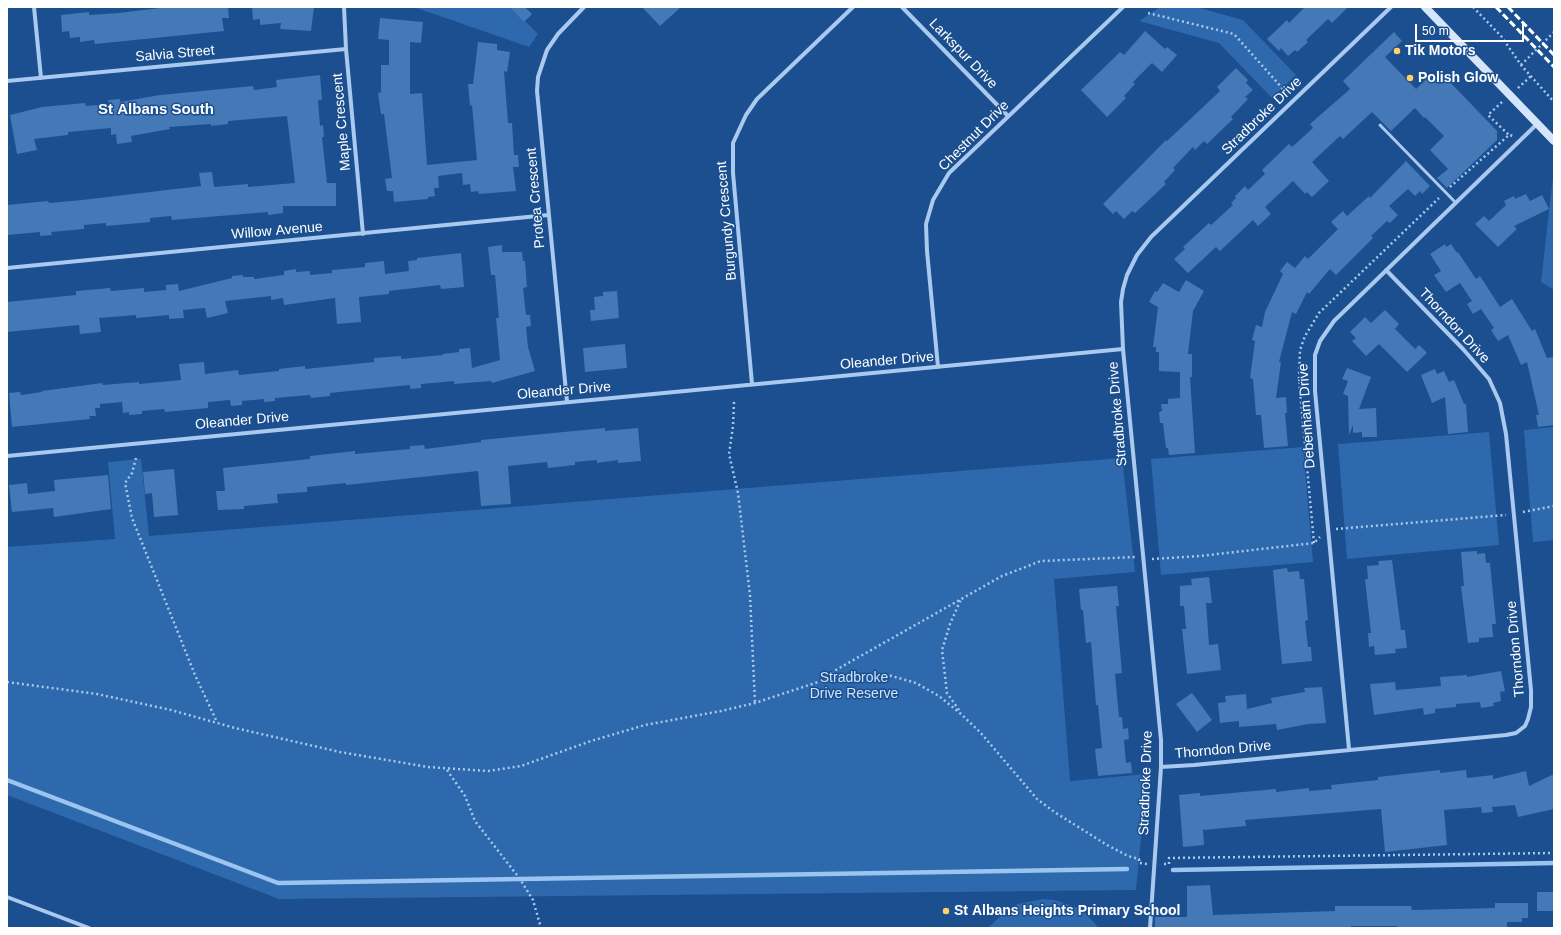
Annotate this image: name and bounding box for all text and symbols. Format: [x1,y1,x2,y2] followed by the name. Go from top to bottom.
[925,15,1001,93] street label: Larkspur Drive
[1417,16,1526,42] scale bar
[1422,24,1449,38] text: 50 m
[135,42,215,66] street label: Salvia Street
[1405,43,1476,59] place label: Tik Motors
[1392,46,1402,56] marker: Tik Motors
[1418,70,1498,86] place label: Polish Glow
[329,72,355,172] street label: Maple Crescent
[1218,73,1306,159] street label: Stradbroke Drive
[1405,73,1415,83] marker: Polish Glow
[935,97,1013,175] street label: Chestnut Drive
[98,101,214,119] district label: St Albans South
[523,147,549,249] street label: Protea Crescent
[713,161,741,281] street label: Burgundy Crescent
[231,219,323,243] street label: Willow Avenue
[1415,285,1493,367] street label: Thorndon Drive
[839,349,935,373] street label: Oleander Drive
[1105,361,1131,467] street label: Stradbroke Drive
[1295,363,1319,469] street label: Debenham Drive
[516,379,612,403] street label: Oleander Drive
[194,409,290,433] street label: Oleander Drive
[1503,600,1529,698] street label: Thorndon Drive
[810,670,898,702] park label: Stradbroke Drive Reserve
[1136,730,1156,836] street label: Stradbroke Drive
[1174,737,1272,763] street label: Thorndon Drive
[954,903,1180,919] place label: St Albans Heights Primary School
[941,906,951,916] marker: St Albans Heights Primary School

